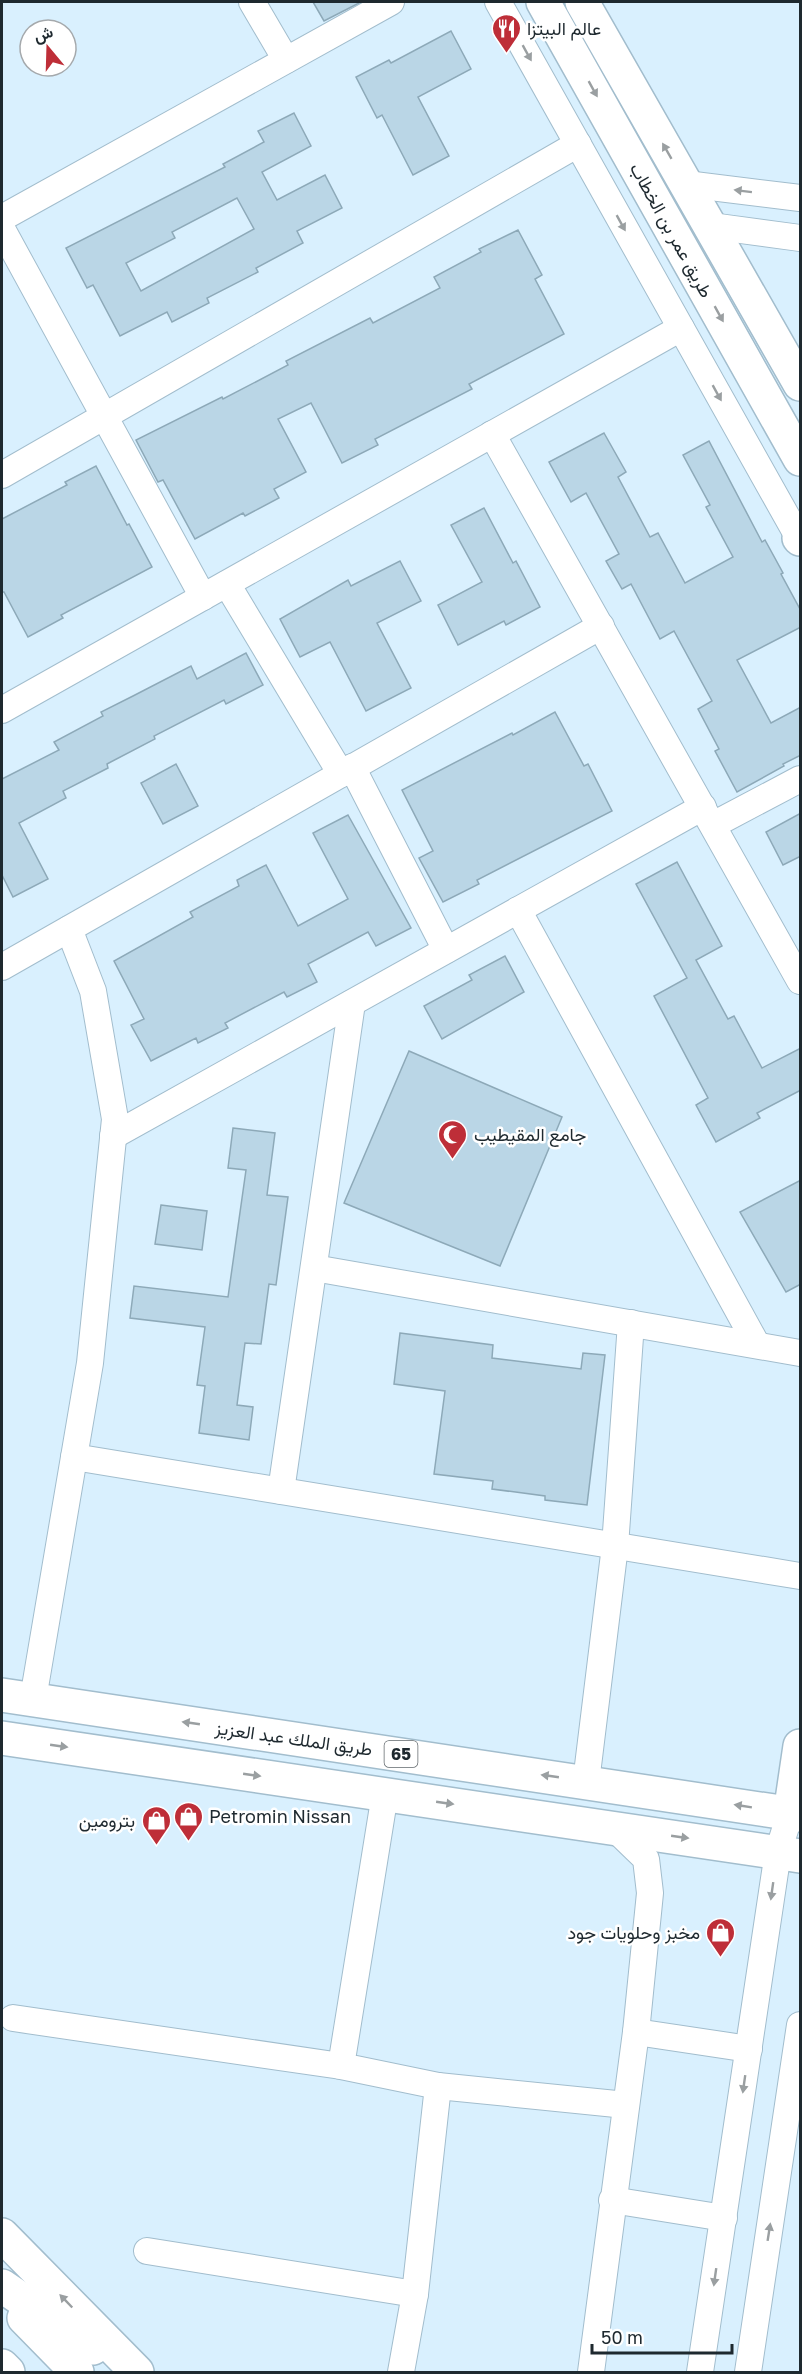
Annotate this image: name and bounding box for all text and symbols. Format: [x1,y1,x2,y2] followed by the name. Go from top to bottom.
[490,12,522,54] restaurant icon: عالم البيتزا
[527,17,601,41] place label: عالم البيتزا
[18,18,78,78] north arrow
[31,21,55,46] text: ش
[522,44,532,61] one-way arrow
[588,80,598,97] one-way arrow
[662,142,672,159] one-way arrow
[625,159,718,302] street label: طريق عمر بن الخطاب
[734,186,753,196] one-way arrow
[616,215,626,232] one-way arrow
[714,305,724,322] one-way arrow
[712,385,723,401] one-way arrow
[437,1118,469,1160] mosque icon: جامع المقيطيب
[474,1123,586,1147] place label: جامع المقيطيب
[213,1716,374,1761] street label: طريق الملك عبد العزيز
[181,1718,200,1727] one-way arrow
[384,1741,418,1767] road number: 65
[50,1742,69,1751] one-way arrow
[243,1770,262,1779] one-way arrow
[540,1772,559,1781] one-way arrow
[436,1799,455,1808] one-way arrow
[172,1800,204,1842] shop icon: Petromin Nissan
[733,1802,752,1811] one-way arrow
[140,1804,172,1846] shop icon: بترومين
[209,1805,351,1827] place label: Petromin Nissan
[79,1809,135,1832] place label: بترومين
[670,1833,689,1842] one-way arrow
[768,1882,777,1901] one-way arrow
[705,1916,737,1958] shop icon: مخبز وحلويات جود
[567,1921,700,1944] place label: مخبز وحلويات جود
[739,2075,748,2094] one-way arrow
[765,2222,774,2241] one-way arrow
[710,2267,719,2286] one-way arrow
[60,2294,74,2308] one-way arrow
[592,2317,732,2355] scale bar
[601,2326,643,2348] text: 50 m

